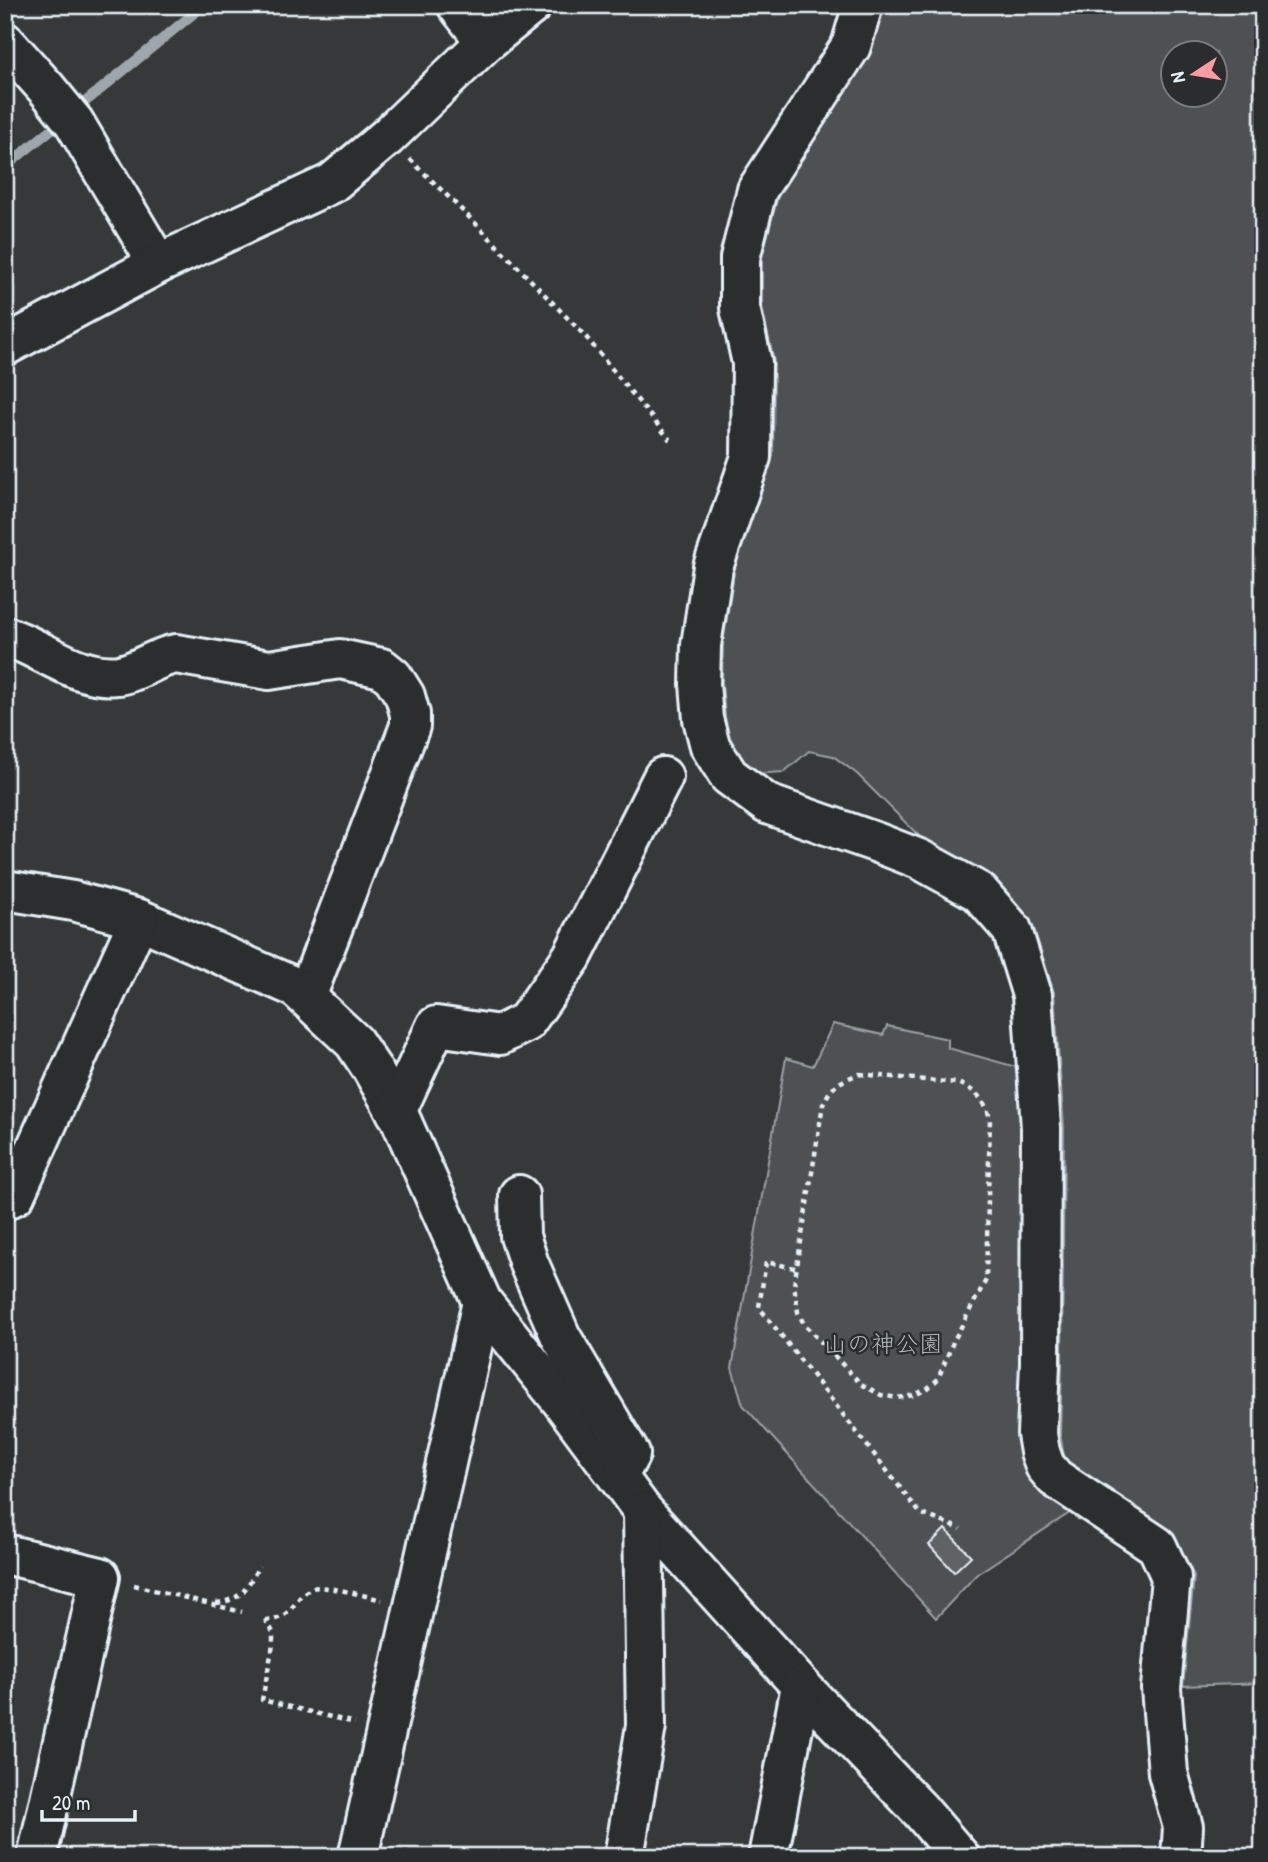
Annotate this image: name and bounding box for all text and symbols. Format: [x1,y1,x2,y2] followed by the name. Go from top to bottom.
[1160,38,1230,108] north arrow
[1164,70,1191,85] text: N
[823,1327,943,1359] park label: 山の神公園
[42,1778,135,1822] scale bar
[52,1788,90,1817] text: 20 m

